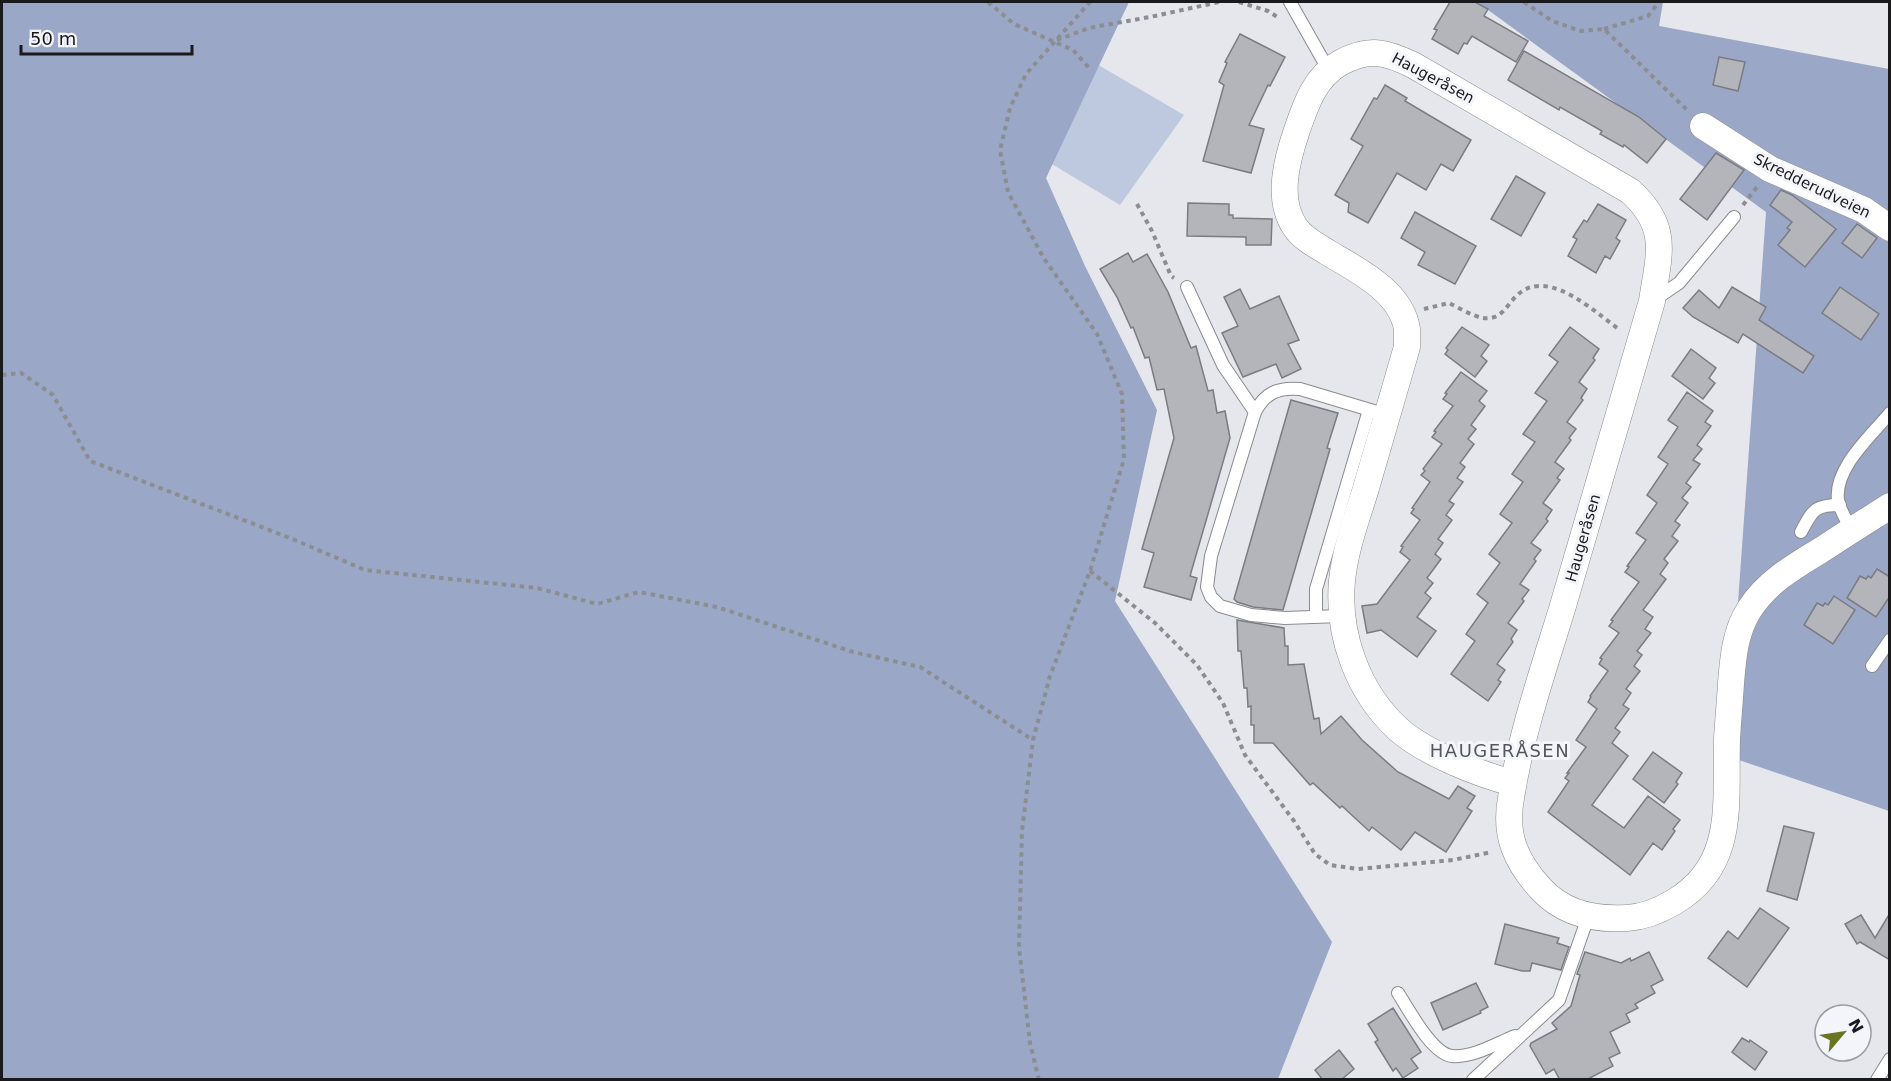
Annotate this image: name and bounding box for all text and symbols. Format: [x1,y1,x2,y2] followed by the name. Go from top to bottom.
[21,18,192,56] scale bar
[30,28,76,49] text: 50 m
[1389,49,1477,107] street label: Haugeråsen
[1751,150,1873,222] street label: Skredderudveien
[1562,492,1604,584] street label: Haugeråsen
[1430,740,1570,761] district label: HAUGERÅSEN
[1813,1003,1873,1063] north arrow
[1844,1016,1867,1036] text: N

